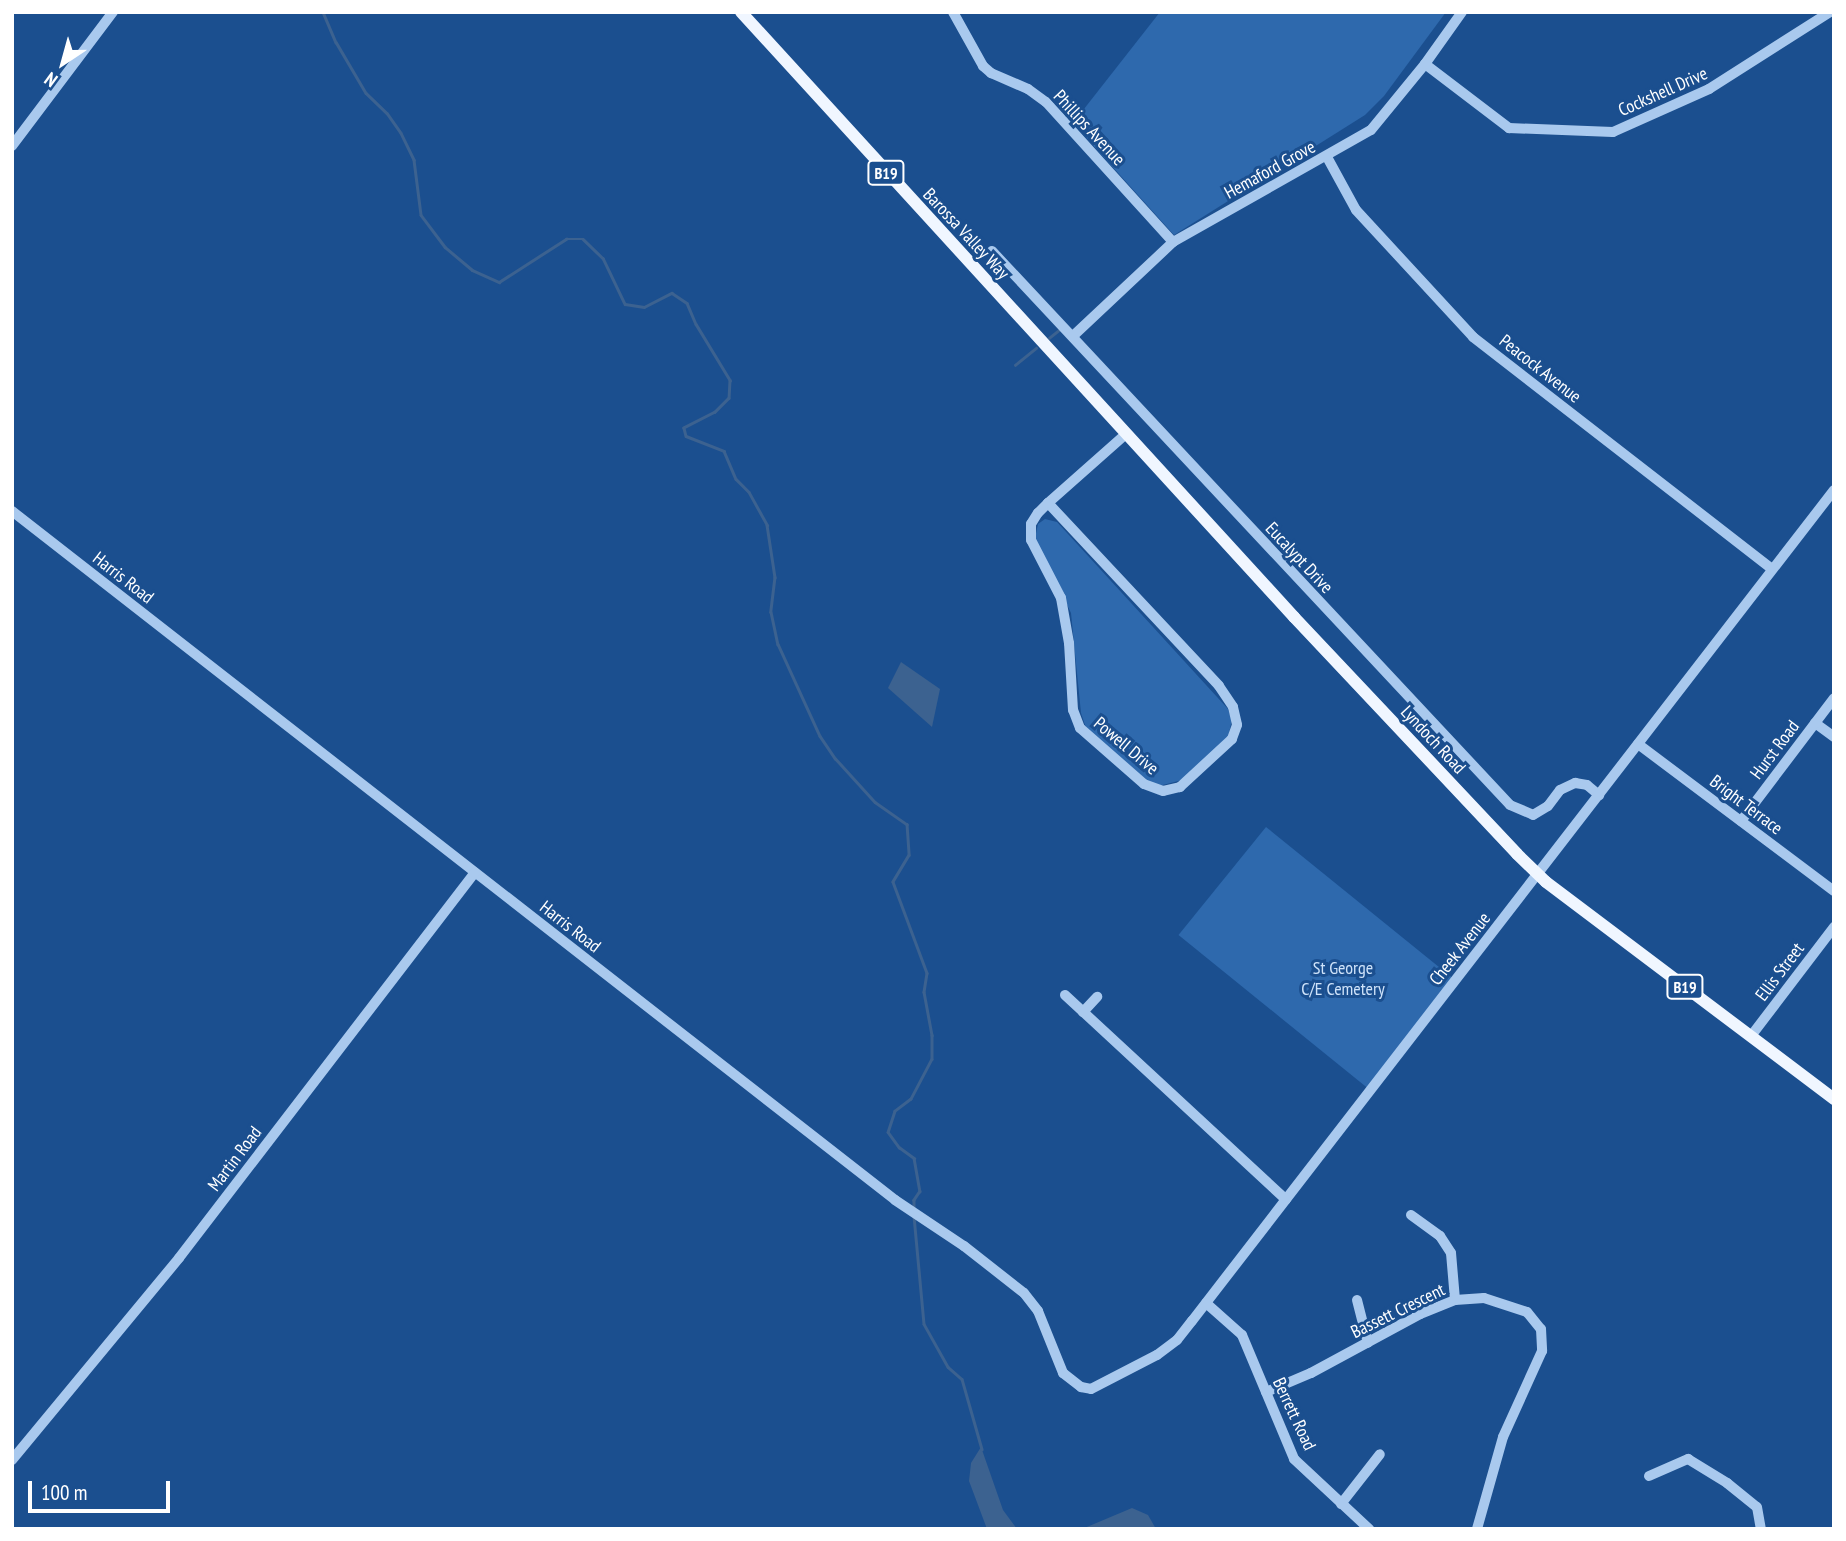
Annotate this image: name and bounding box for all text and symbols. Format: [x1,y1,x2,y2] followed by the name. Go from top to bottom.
[28,28,98,98] north arrow
[1615,63,1711,121] street label: Cockshell Drive
[39,67,62,93] text: N
[1049,86,1129,170] street label: Phillips Avenue
[1221,136,1319,204] street label: Hemaford Grove
[867,160,905,186] road number: B19
[918,184,1014,284] street label: Barossa Valley Way
[1494,330,1586,408] street label: Peacock Avenue
[1261,518,1337,598] street label: Eucalypt Drive
[88,548,158,608] street label: Harris Road
[1396,701,1470,779] street label: Lyndoch Road
[1089,713,1163,779] street label: Powell Drive
[1746,716,1804,784] street label: Hurst Road
[1705,770,1787,840] street label: Bright Terrace
[535,897,605,957] street label: Harris Road
[1425,908,1495,990] street label: Cheek Avenue
[1751,939,1809,1005] street label: Ellis Street
[1301,958,1385,1000] park label: St George C/E Cemetery
[1666,974,1704,1000] road number: B19
[204,1122,266,1196] street label: Martin Road
[1347,1279,1449,1343] street label: Bassett Crescent
[1268,1374,1320,1454] street label: Berrett Road
[32,1468,173,1512] scale bar
[41,1479,87,1506] text: 100 m

